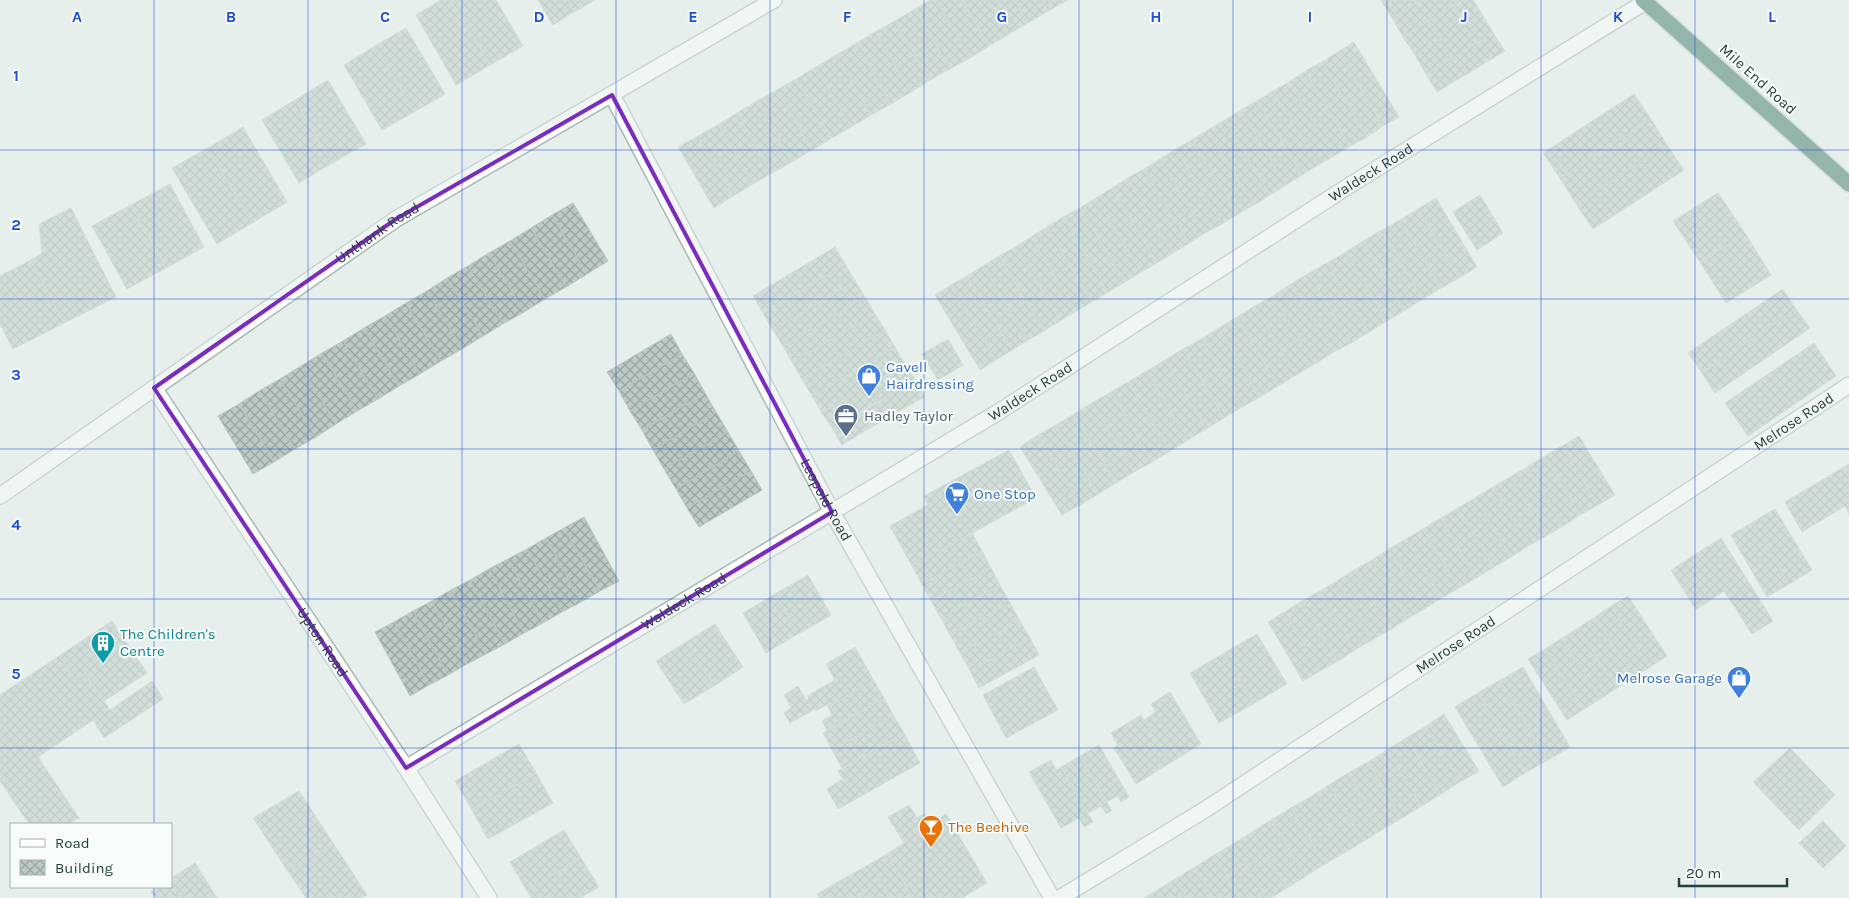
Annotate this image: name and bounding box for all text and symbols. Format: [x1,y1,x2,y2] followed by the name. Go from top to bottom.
[72,7,82,26] text: A
[226,7,236,26] text: B
[380,7,390,26] text: C
[534,7,545,26] text: D
[688,7,698,26] text: E
[843,7,852,26] text: F
[997,7,1007,26] text: G
[1150,7,1162,26] text: H
[1308,7,1312,26] text: I
[1460,7,1468,26] text: J
[1613,7,1624,26] text: K
[1768,7,1776,26] text: L
[1716,40,1800,118] street label: Mile End Road
[13,66,19,85] text: 1
[1325,139,1416,206] street label: Waldeck Road
[332,198,423,268] street label: Unthank Road
[11,215,21,234] text: 2
[886,358,974,393] place label: Cavell Hairdressing
[985,358,1076,425] street label: Waldeck Road
[856,363,882,397] shop icon: Cavell Hairdressing
[11,365,21,384] text: 3
[1750,389,1837,454] street label: Melrose Road
[833,403,859,437] office icon: Hadley Taylor
[864,407,953,425] place label: Hadley Taylor
[796,456,856,544] street label: Leopold Road
[944,481,970,515] supermarket icon: One Stop
[974,485,1036,503] place label: One Stop
[11,515,21,534] text: 4
[638,569,730,634] street label: Waldeck Road
[293,604,352,680] street label: Upton Road
[1412,612,1499,677] street label: Melrose Road
[120,625,216,660] place label: The Children's Centre
[90,630,116,664] building icon: The Children's Centre
[11,664,21,683] text: 5
[1726,665,1752,699] shop icon: Melrose Garage
[1617,669,1722,687] place label: Melrose Garage
[918,814,944,848] bar icon: The Beehive
[948,818,1029,836] place label: The Beehive
[10,823,172,888] legend
[55,834,90,852] text: Road
[1679,856,1786,888] scale bar
[55,859,113,877] text: Building
[1686,864,1721,882] text: 20 m

